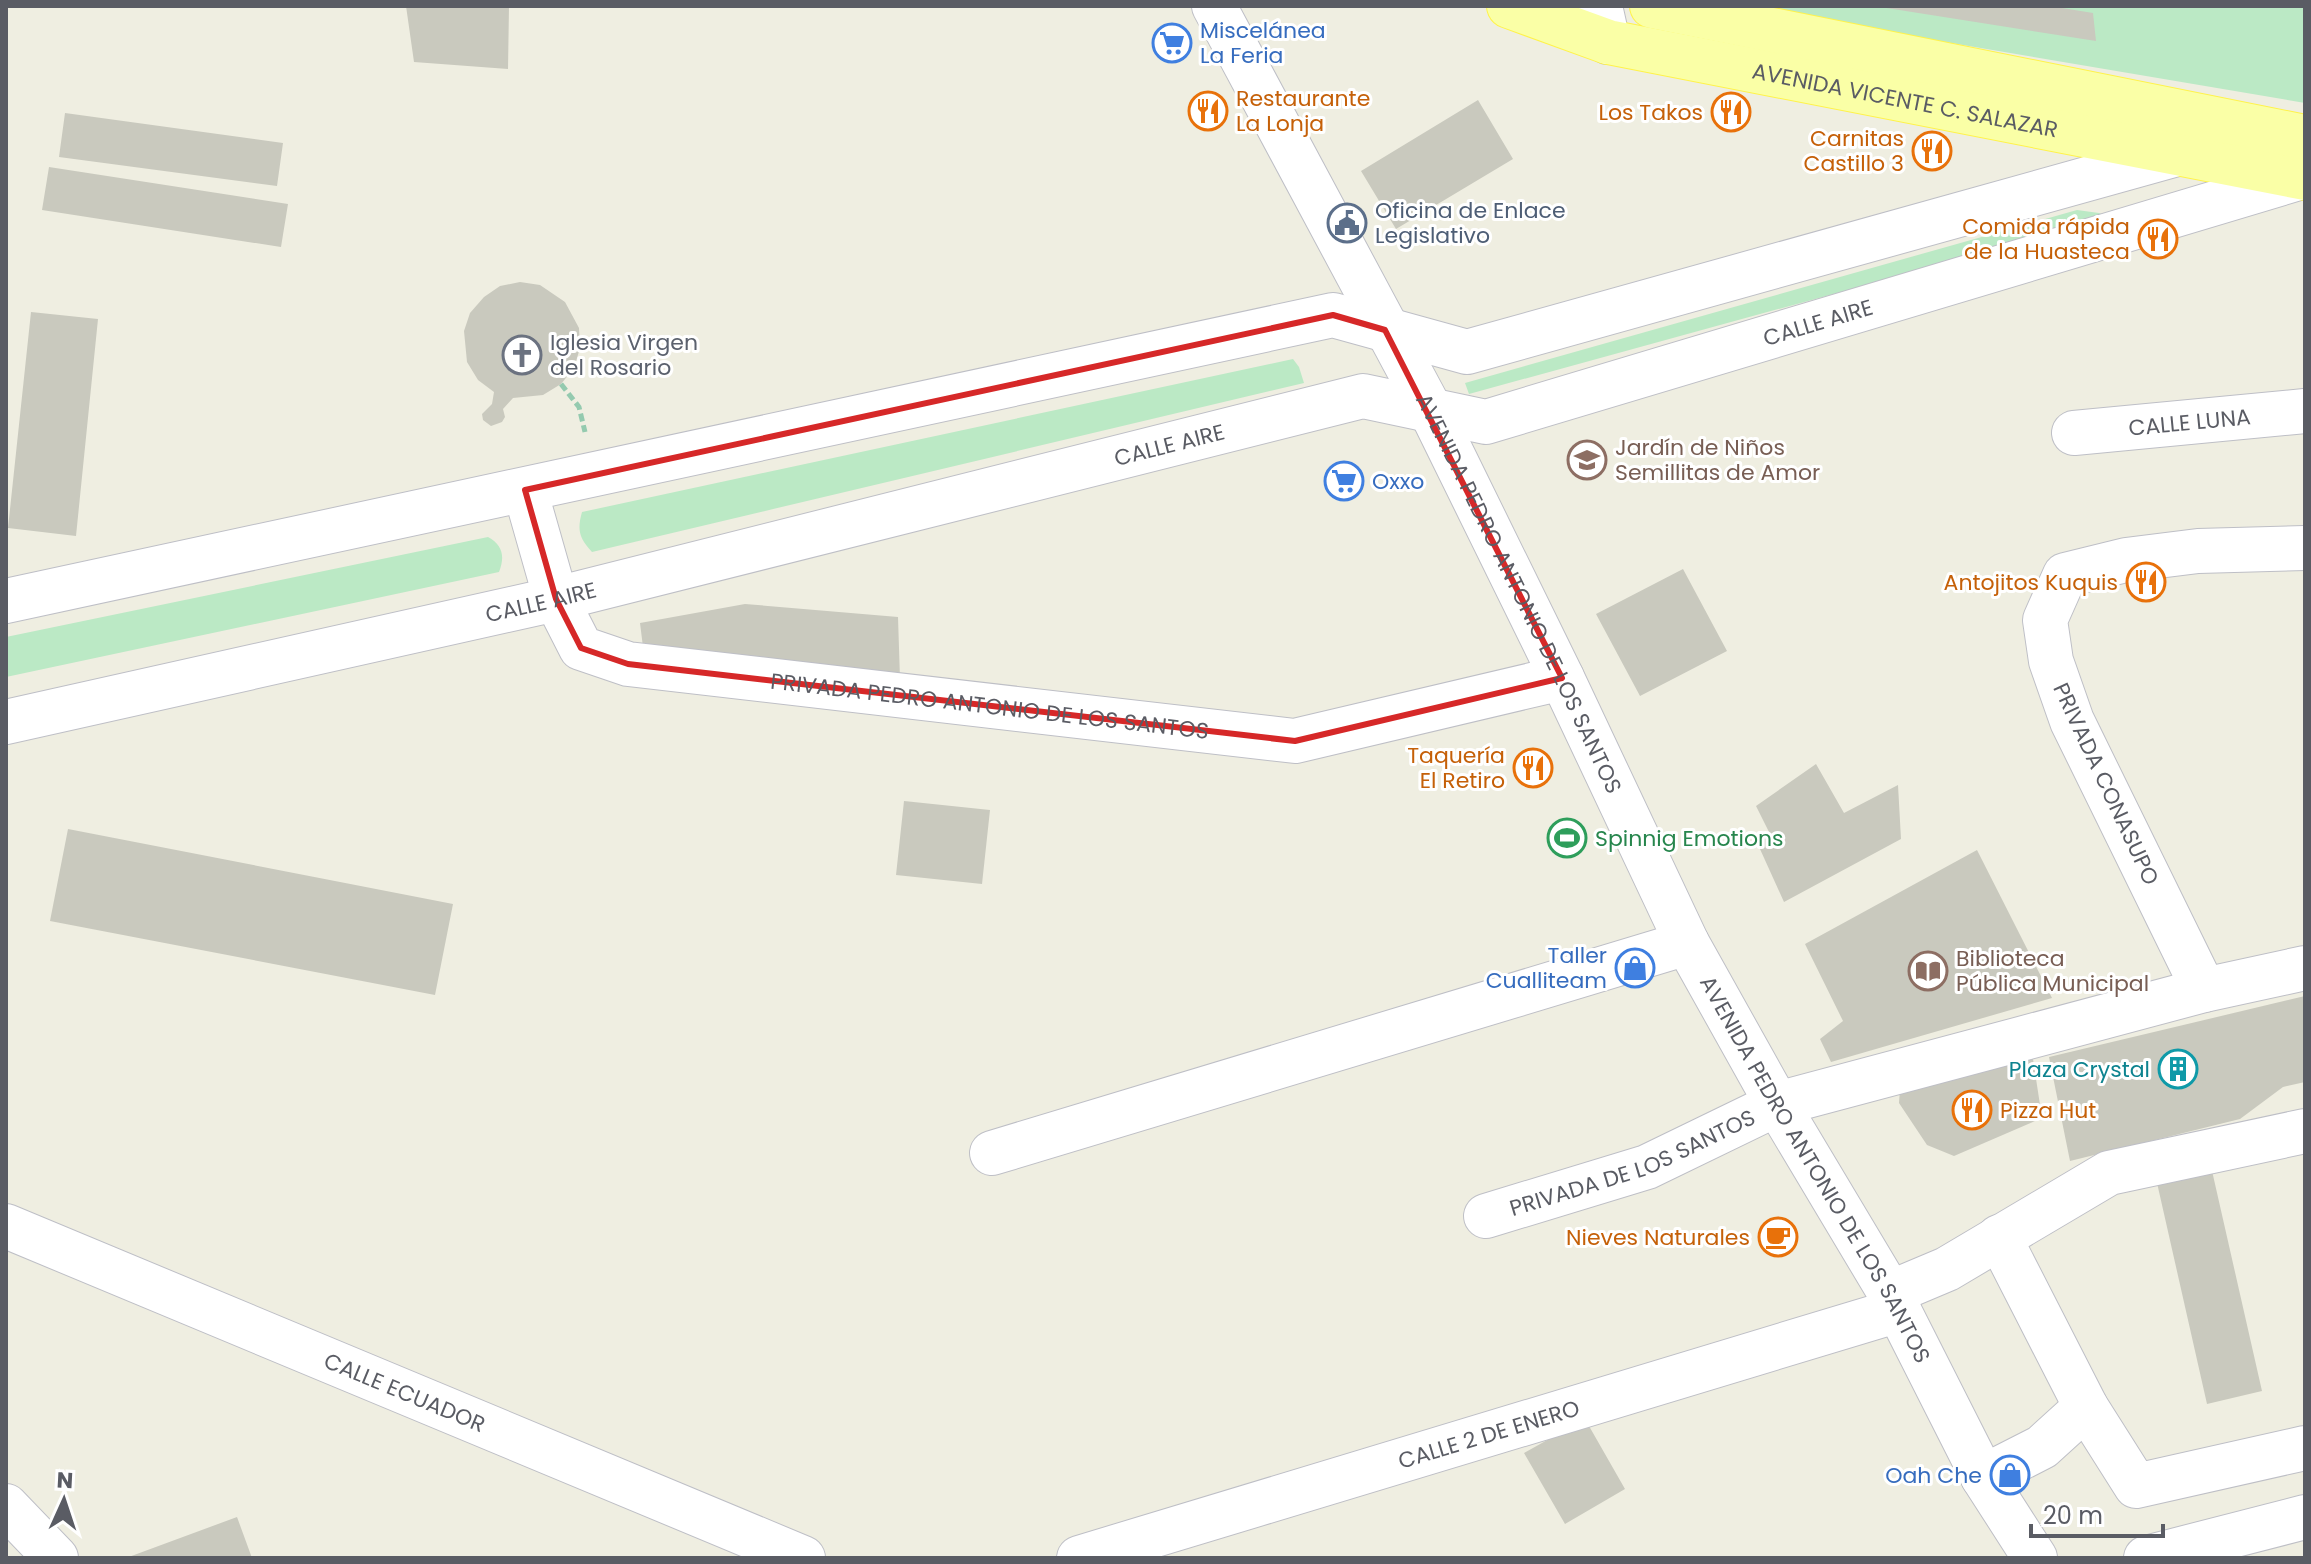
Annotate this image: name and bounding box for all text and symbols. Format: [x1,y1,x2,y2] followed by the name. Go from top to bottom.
[1200,15,1326,71] place label: Miscelánea La Feria
[1151,22,1193,64] supermarket icon: Miscelánea La Feria
[1749,55,2061,145] street label: AVENIDA VICENTE C. SALAZAR
[1236,83,1370,139] place label: Restaurante La Lonja
[1187,90,1229,132] restaurant icon: Restaurante La Lonja
[1710,91,1752,133] restaurant icon: Los Takos
[1598,97,1703,128] place label: Los Takos
[1804,123,1904,179] place label: Carnitas Castillo 3
[1911,130,1953,172] restaurant icon: Carnitas Castillo 3
[1375,195,1566,251] place label: Oficina de Enlace Legislativo
[1326,202,1368,244] public building icon: Oficina de Enlace Legislativo
[1962,211,2130,267] place label: Comida rápida de la Huasteca
[2137,218,2179,260] restaurant icon: Comida rápida de la Huasteca
[1759,291,1876,353] street label: CALLE AIRE
[550,327,698,383] place label: Iglesia Virgen del Rosario
[501,334,543,376] church icon: Iglesia Virgen del Rosario
[1409,388,1630,798] street label: AVENIDA PEDRO ANTONIO DE LOS SANTOS
[2127,401,2252,443] street label: CALLE LUNA
[1111,416,1228,474] street label: CALLE AIRE
[1615,432,1820,488] place label: Jardín de Niños Semillitas de Amor
[1566,439,1608,481] school or university icon: Jardín de Niños Semillitas de Amor
[1323,460,1365,502] supermarket icon: Oxxo
[1372,466,1424,497] place label: Oxxo
[2125,561,2167,603] restaurant icon: Antojitos Kuquis
[1944,567,2118,598] place label: Antojitos Kuquis
[482,574,599,630] street label: CALLE AIRE
[769,665,1210,746] street label: PRIVADA PEDRO ANTONIO DE LOS SANTOS
[2045,678,2167,890] street label: PRIVADA CONASUPO
[1407,740,1505,796] place label: Taquería El Retiro
[1512,747,1554,789] restaurant icon: Taquería El Retiro
[1546,817,1588,859] sports icon: Spinnig Emotions
[1595,823,1784,854] place label: Spinnig Emotions
[1486,940,1607,996] place label: Taller Cualliteam
[1956,943,2149,999] place label: Biblioteca Pública Municipal
[1614,947,1656,989] shop icon: Taller Cualliteam
[1907,950,1949,992] library icon: Biblioteca Pública Municipal
[1693,970,1938,1368] street label: AVENIDA PEDRO ANTONIO DE LOS SANTOS
[2157,1048,2199,1090] building icon: Plaza Crystal
[2009,1054,2150,1085] place label: Plaza Crystal
[1951,1089,1993,1131] restaurant icon: Pizza Hut
[2000,1095,2096,1126] place label: Pizza Hut
[1506,1101,1760,1223] street label: PRIVADA DE LOS SANTOS
[1757,1216,1799,1258] cafe icon: Nieves Naturales
[1566,1222,1750,1253] place label: Nieves Naturales
[319,1345,490,1440] street label: CALLE ECUADOR
[1394,1392,1583,1476] street label: CALLE 2 DE ENERO
[1989,1454,2031,1496] shop icon: Oah Che
[24,1460,104,1540] north arrow
[1885,1460,1982,1491] place label: Oah Che
[56,1465,74,1496] text: N
[2031,1488,2163,1538] scale bar
[2043,1499,2103,1532] text: 20 m

